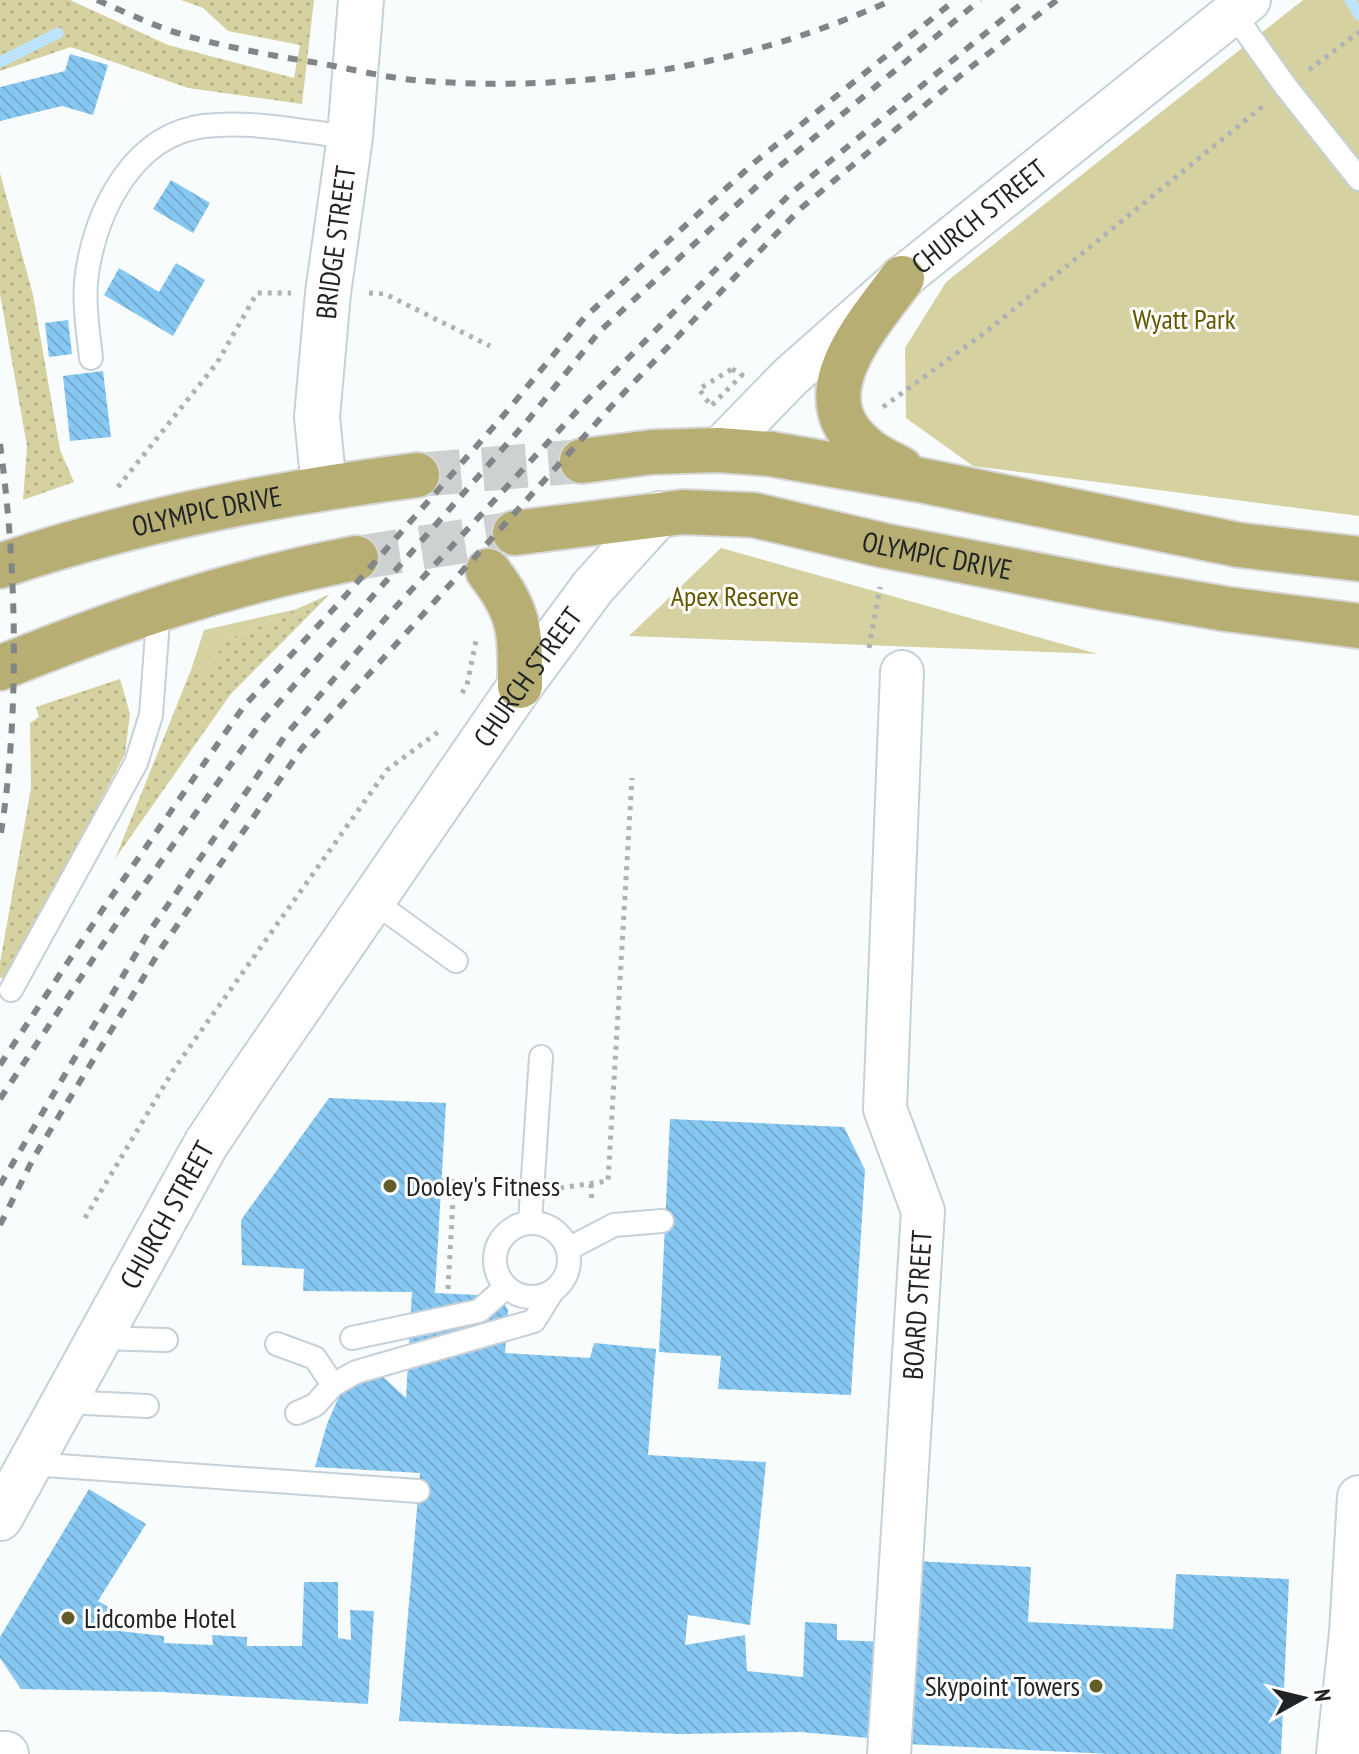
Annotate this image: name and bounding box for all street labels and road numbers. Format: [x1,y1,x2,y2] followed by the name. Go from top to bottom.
[903,150,1054,281] street label: CHURCH STREET
[307,163,364,320] street label: BRIDGE STREET
[128,477,284,545] street label: OLYMPIC DRIVE
[859,522,1015,588] street label: OLYMPIC DRIVE
[465,599,590,754] street label: CHURCH STREET
[111,1134,222,1295] street label: CHURCH STREET
[893,1228,940,1381] street label: BOARD STREET

